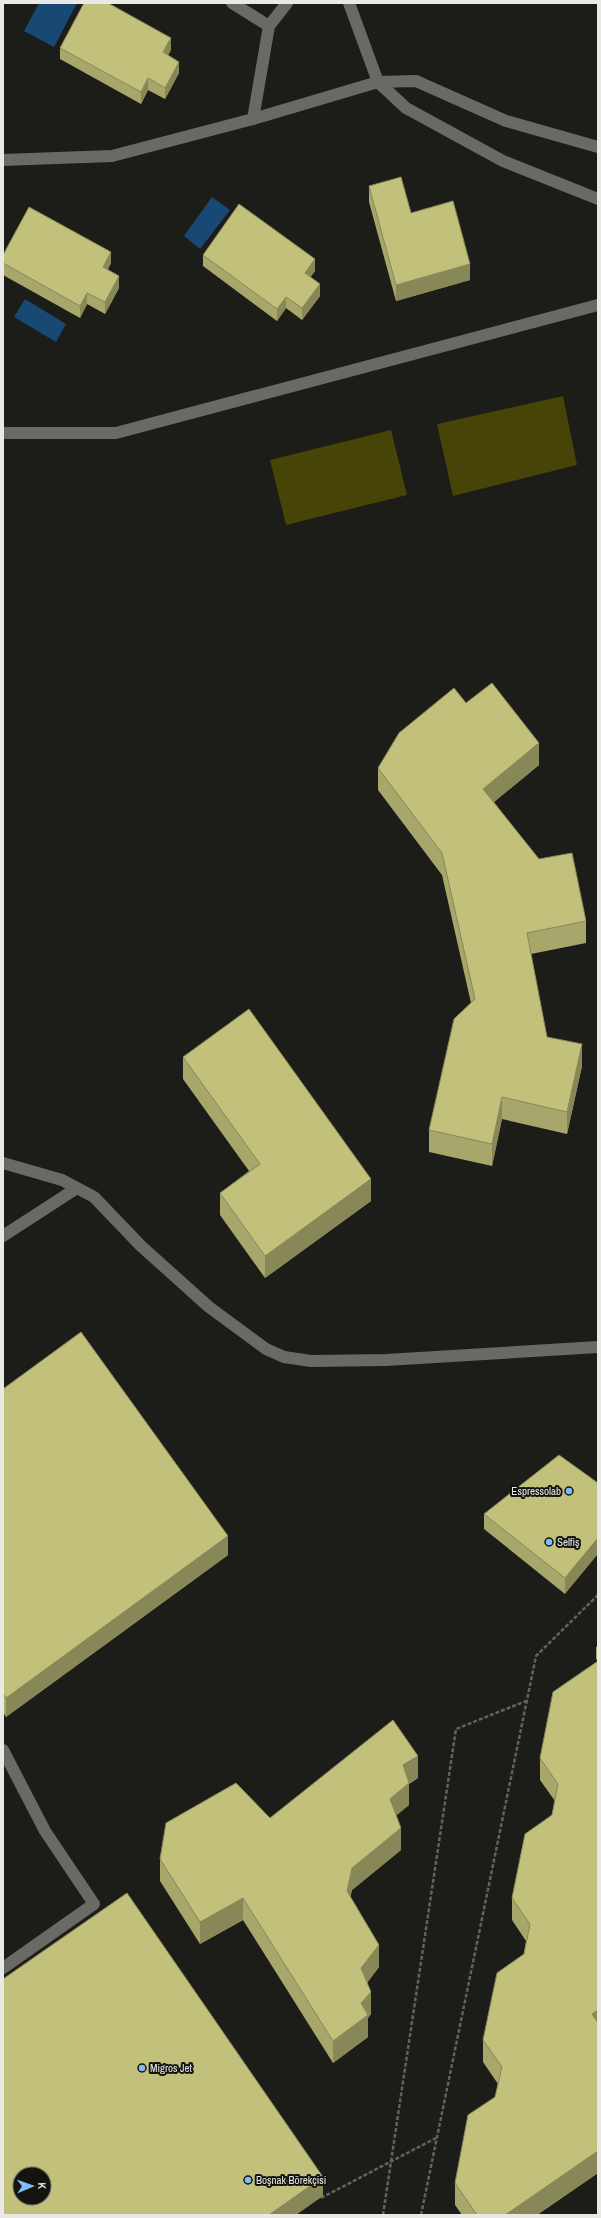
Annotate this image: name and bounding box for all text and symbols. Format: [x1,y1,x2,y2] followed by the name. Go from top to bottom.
[511,1484,561,1498] place label: Espressolab
[564,1486,574,1496] marker: Espressolab
[557,1535,580,1549] place label: Selfiş
[544,1537,554,1547] marker: Selfiş
[150,2061,193,2075] place label: Migros Jet
[137,2063,147,2073] marker: Migros Jet
[12,2166,52,2206] north arrow
[256,2173,326,2187] place label: Boşnak Börekçisi
[243,2175,253,2185] marker: Boşnak Börekçisi
[35,2182,49,2190] text: K

